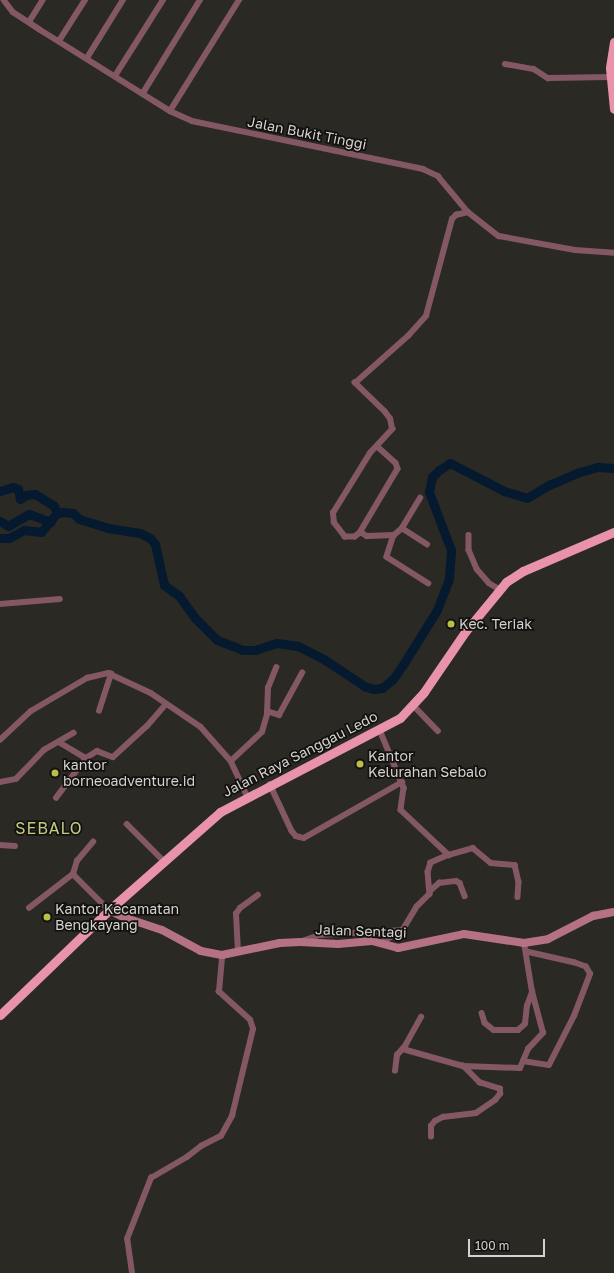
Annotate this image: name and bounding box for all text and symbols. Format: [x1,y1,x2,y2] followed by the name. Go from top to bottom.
[246,113,368,153] street label: Jalan Bukit Tinggi
[459,616,532,632] place label: Kec. Teriak
[446,619,456,629] marker: Kec. Teriak
[220,708,380,800] street label: Jalan Raya Sanggau Ledo
[368,748,487,780] place label: Kantor Kelurahan Sebalo
[63,757,195,790] place label: kantor borneoadventure.id
[355,759,365,769] marker: Kantor Kelurahan Sebalo
[50,768,60,778] marker: kantor borneoadventure.id
[15,818,83,838] district label: SEBALO
[55,901,179,934] place label: Kantor Kecamatan Bengkayang
[42,912,52,922] marker: Kantor Kecamatan Bengkayang
[315,921,407,941] street label: Jalan Sentagi
[470,1231,547,1257] scale bar
[475,1238,509,1253] text: 100 m

